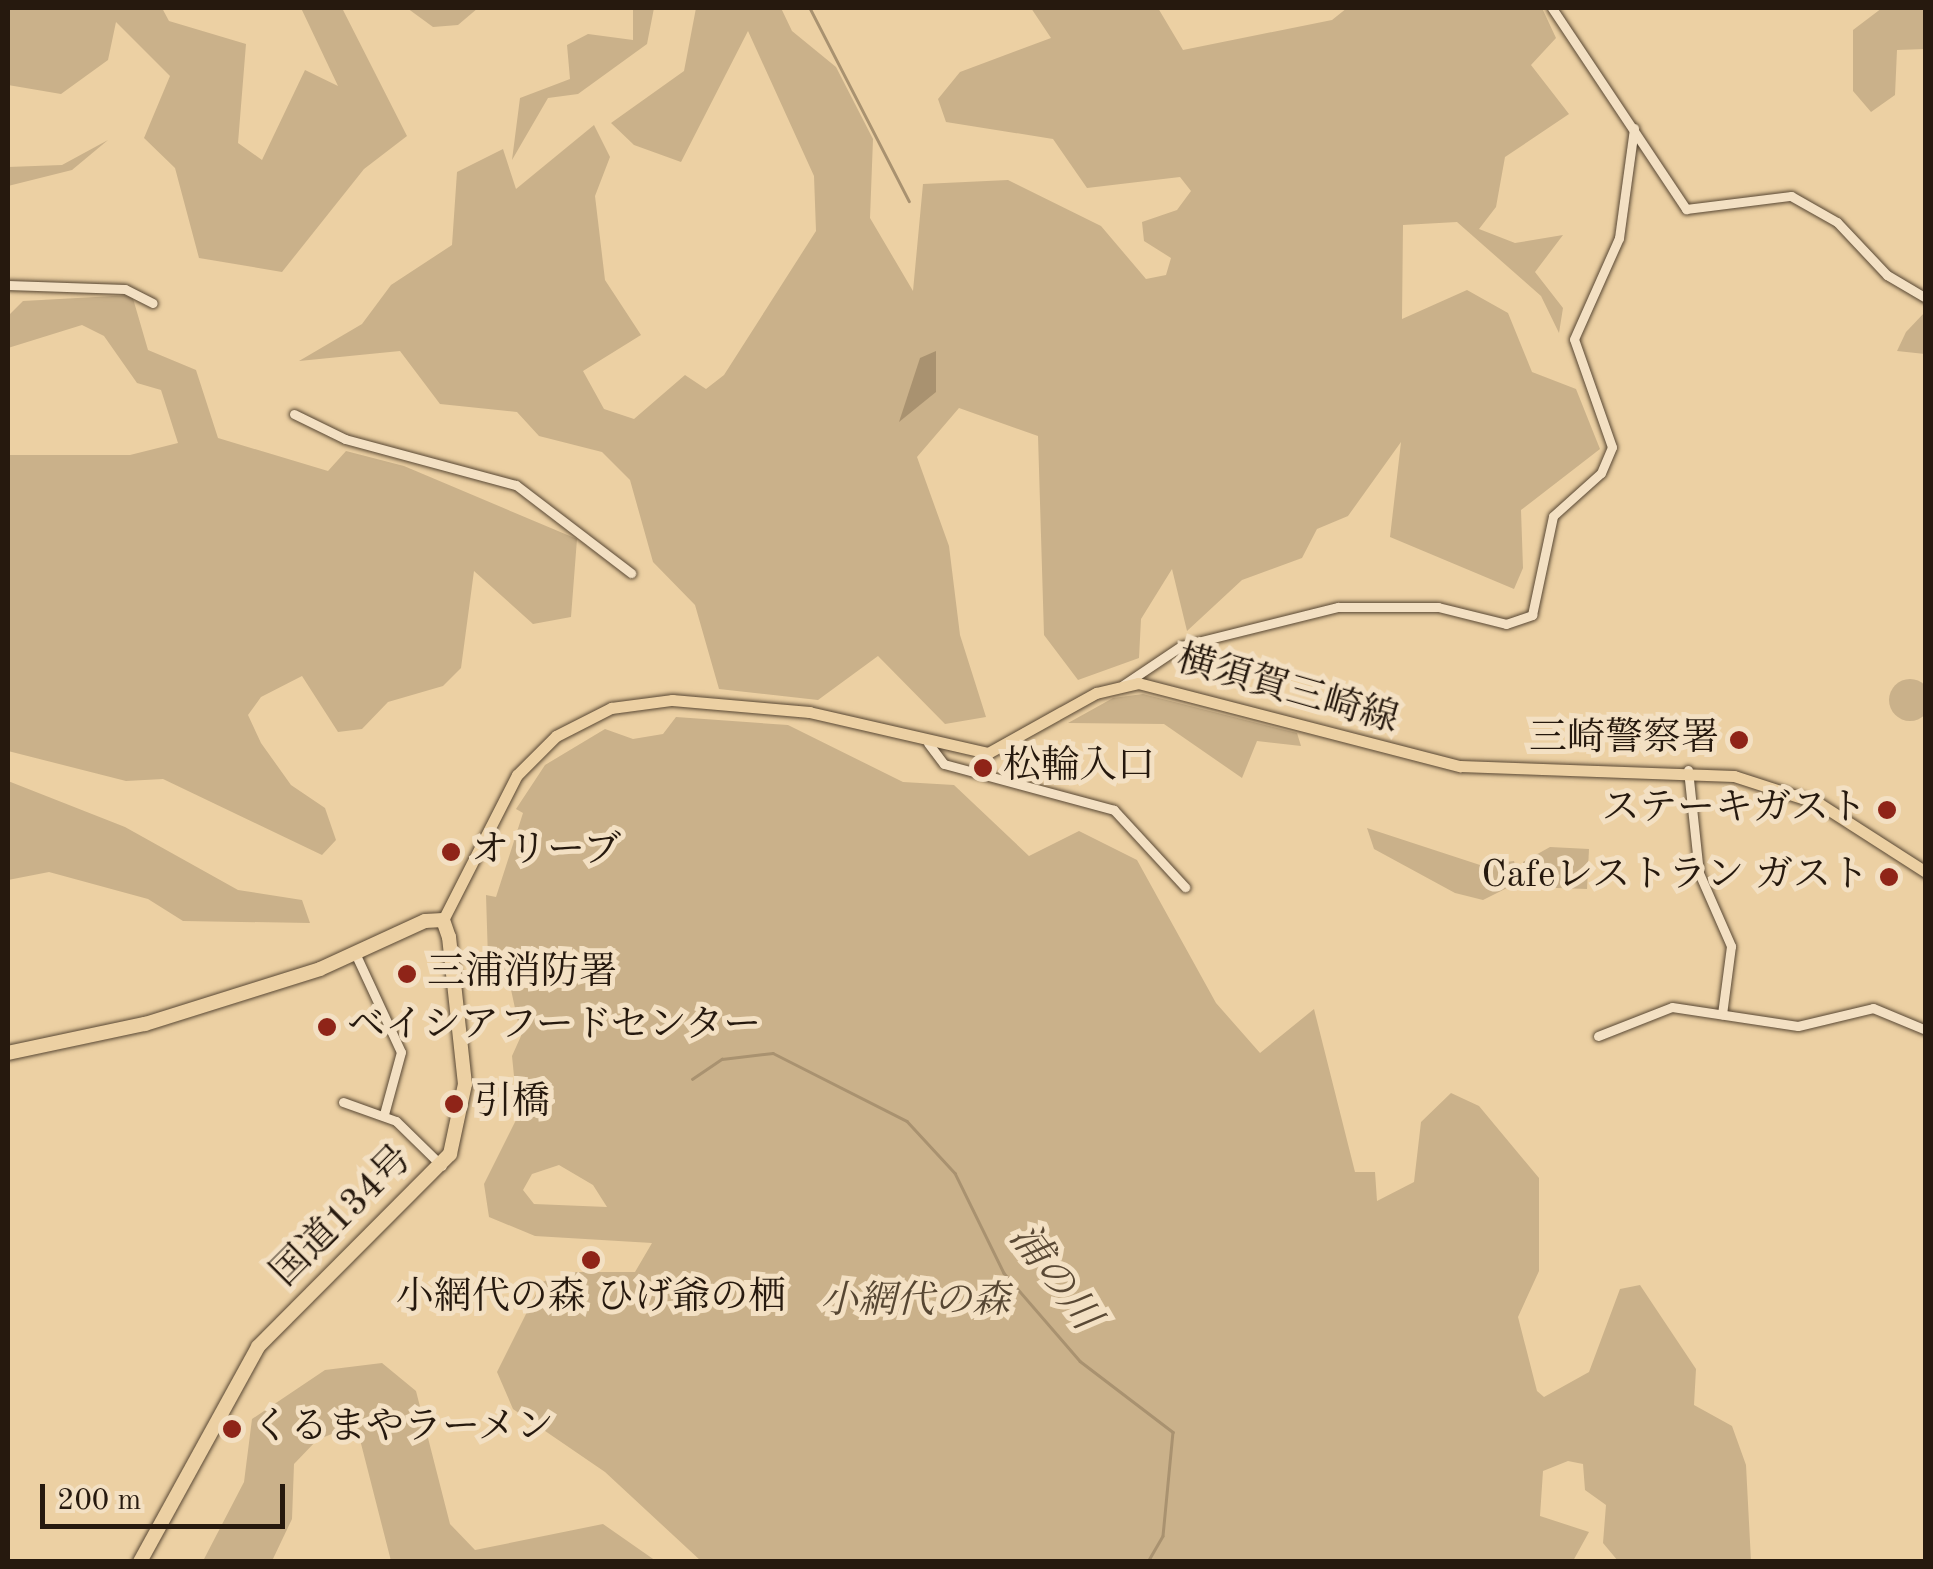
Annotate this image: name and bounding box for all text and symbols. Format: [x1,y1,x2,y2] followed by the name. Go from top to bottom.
[1171,638,1403,744] street label: 横須賀三崎線
[1529,717,1719,763] place label: 三崎警察署
[1728,729,1750,751] marker: 三崎警察署
[1003,745,1155,791] place label: 松輪入口
[972,757,994,779] marker: 松輪入口
[1601,787,1867,833] place label: ステーキガスト
[1876,799,1898,821] marker: ステーキガスト
[471,829,623,875] place label: オリーブ
[440,841,462,863] marker: オリーブ
[1480,854,1869,900] place label: Cafeレストラン ガスト
[1878,866,1900,888] marker: Cafeレストラン ガスト
[427,951,617,997] place label: 三浦消防署
[396,963,418,985] marker: 三浦消防署
[347,1004,764,1050] place label: ベイシアフードセンター
[316,1016,338,1038] marker: ベイシアフードセンター
[474,1081,550,1127] place label: 引橋
[443,1093,465,1115] marker: 引橋
[263,1137,423,1297] street label: 国道134号
[998,1216,1108,1340] water label: 浦の川
[580,1249,602,1271] marker: 小網代の森 ひげ爺の栖
[396,1276,786,1322] place label: 小網代の森 ひげ爺の栖
[820,1280,1010,1326] park label: 小網代の森
[252,1406,556,1452] place label: くるまやラーメン
[221,1418,243,1440] marker: くるまやラーメン
[45,1464,290,1526] scale bar
[57,1486,141,1516] text: 200 m

